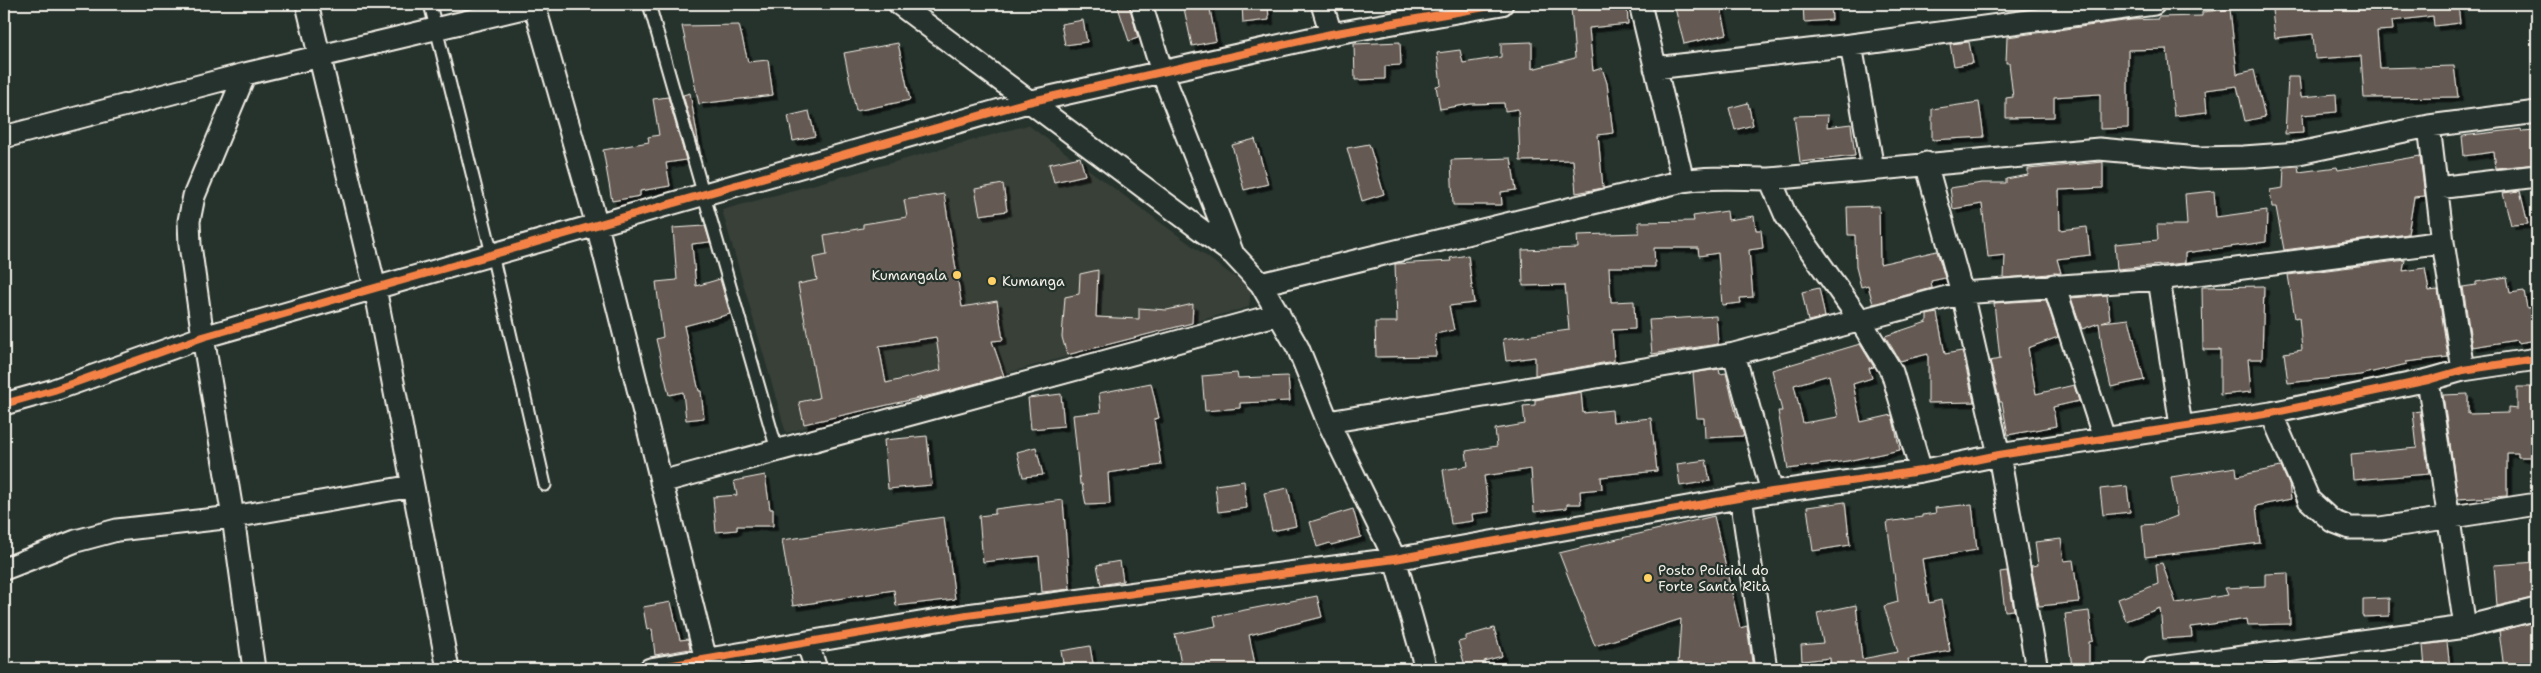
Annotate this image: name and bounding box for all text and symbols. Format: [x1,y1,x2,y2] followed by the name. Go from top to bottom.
[871,266,947,284] place label: Kumangala
[951,269,963,281] marker: Kumangala
[1002,272,1065,290] place label: Kumanga
[986,275,998,287] marker: Kumanga
[1658,561,1770,595] place label: Posto Policial do Forte Santa Rita
[1642,572,1654,584] marker: Posto Policial do Forte Santa Rita

